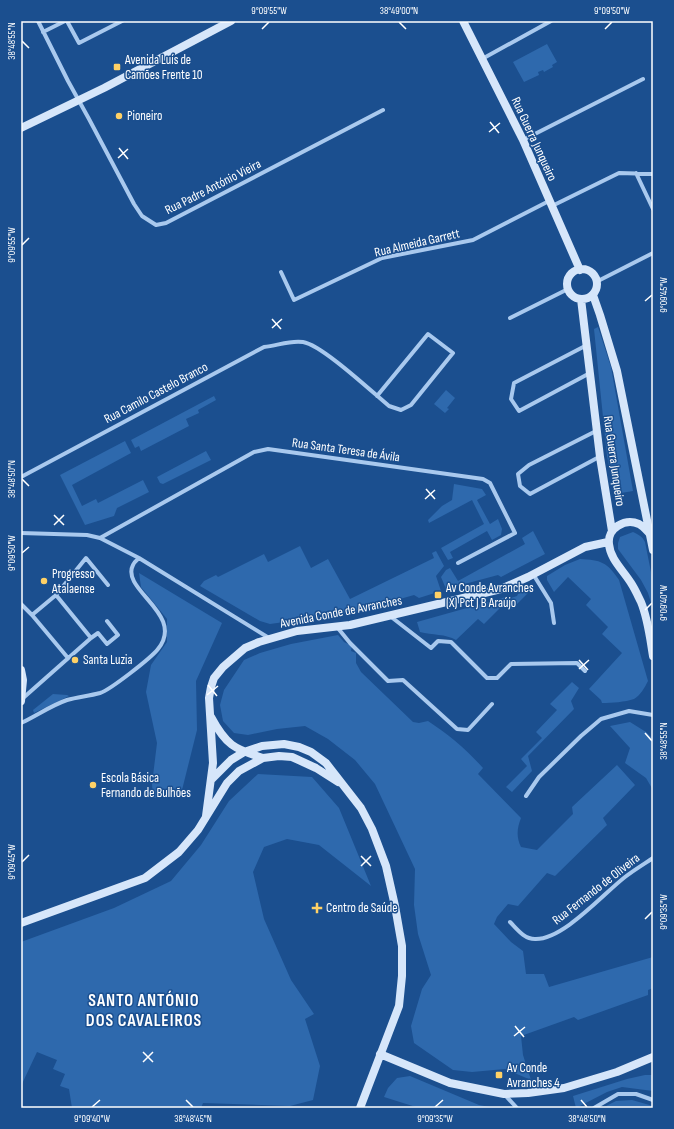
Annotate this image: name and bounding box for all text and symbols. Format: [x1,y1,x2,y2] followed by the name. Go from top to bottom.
[251,5,287,17] text: 9°09'55"W
[380,5,418,17] text: 38°49'00"N
[594,5,630,17] text: 9°09'50"W
[6,22,18,60] text: 38°48'55"N
[124,52,203,83] place label: Avenida Luís de Camões Frente 10
[112,62,122,72] marker: Avenida Luís de Camões Frente 10
[508,94,560,184] street label: Rua Guerra Junqueiro
[127,108,162,124] place label: Pioneiro
[114,111,124,121] marker: Pioneiro
[162,156,264,218] street label: Rua Padre António Vieira
[373,225,461,261] street label: Rua Almeida Garrett
[6,227,18,263] text: 9°09'55"W
[658,277,670,313] text: 9°09'45"W
[101,359,211,427] street label: Rua Camilo Castelo Branco
[600,415,628,507] street label: Rua Guerra Junqueiro
[291,435,401,465] street label: Rua Santa Teresa de Ávila
[6,460,18,498] text: 38°48'50"N
[6,535,18,571] text: 9°09'50"W
[51,566,95,597] place label: Progresso Atalaense
[39,576,49,586] marker: Progresso Atalaense
[445,580,534,611] place label: Av Conde Avranches (X) Pct J B Araújo
[658,585,670,621] text: 9°09'40"W
[433,590,443,600] marker: Av Conde Avranches (X) Pct J B Araújo
[278,592,404,632] street label: Avenida Conde de Avranches
[83,652,133,668] place label: Santa Luzia
[70,655,80,665] marker: Santa Luzia
[658,722,670,760] text: 38°48'55"N
[101,770,191,801] place label: Escola Básica Fernando de Bulhões
[88,780,98,790] marker: Escola Básica Fernando de Bulhões
[6,844,18,880] text: 9°09'45"W
[549,850,643,928] street label: Rua Fernando de Oliveira
[658,894,670,930] text: 9°09'35"W
[326,900,397,916] place label: Centro de Saúde
[311,902,323,914] marker: Centro de Saúde
[86,990,202,1031] district label: SANTO ANTÓNIO DOS CAVALEIROS
[506,1060,560,1091] place label: Av Conde Avranches 4
[494,1070,504,1080] marker: Av Conde Avranches 4
[74,1113,110,1125] text: 9°09'40"W
[174,1113,212,1125] text: 38°48'45"N
[417,1113,453,1125] text: 9°09'35"W
[568,1113,606,1125] text: 38°48'50"N

